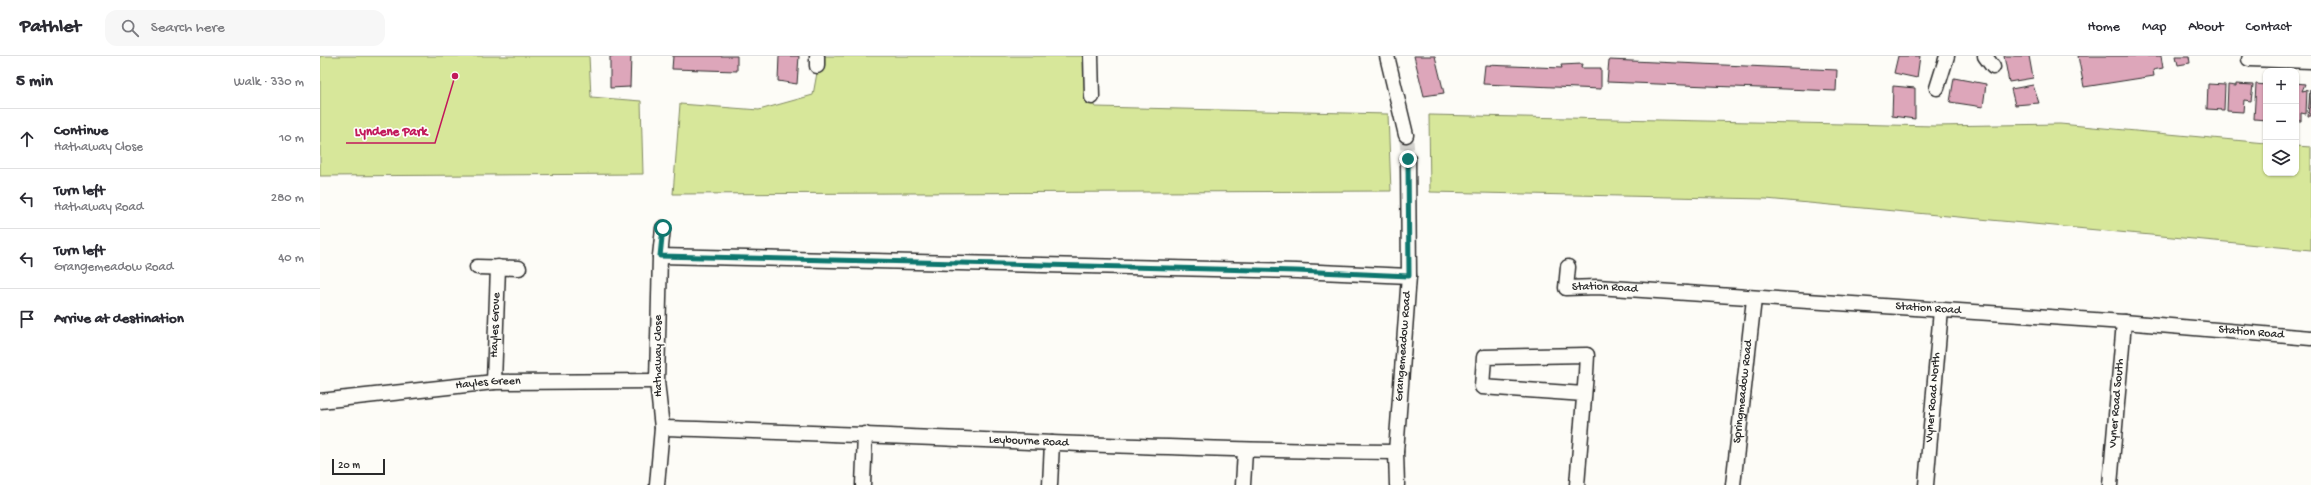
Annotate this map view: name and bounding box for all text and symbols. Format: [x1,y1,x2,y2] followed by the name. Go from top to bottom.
[105,10,385,46] search box
[20,16,81,39] text: Pathlet
[119,17,141,39] icon: search
[151,19,225,37] text: Search here
[2088,19,2120,36] text: Home
[2142,19,2166,36] text: Map
[2188,19,2224,36] text: About
[2246,19,2291,36] text: Contact
[2263,68,2299,176] map controls
[2263,68,2299,104] button: +
[16,72,53,92] text: 5 min
[234,75,304,90] text: Walk · 330 m
[2263,104,2299,140] button: −
[346,118,435,143] callout: Lyndene Park
[54,122,108,140] text: Continue
[355,125,429,140] text: Lyndene Park
[16,128,38,150] icon: ahead
[279,131,304,146] text: 10 m
[54,140,143,155] text: Hathaway Close
[2263,140,2299,176] button: layers
[1399,150,1417,168] route end
[54,182,105,200] text: Turn left
[16,188,38,210] icon: left
[271,191,304,206] text: 280 m
[54,200,143,215] text: Hathaway Road
[654,219,672,237] route start
[54,242,105,260] text: Turn left
[16,248,38,270] icon: left
[278,251,304,266] text: 40 m
[54,260,173,275] text: Grangemeadow Road
[1572,280,1639,297] street label: Station Road
[1393,290,1415,402] street label: Grangemeadow Road
[488,291,504,358] street label: Hayles Grove
[1895,300,1962,318] street label: Station Road
[16,308,38,330] icon: arrive
[54,310,184,328] text: Arrive at destination
[652,314,666,397] street label: Hathaway Close
[2218,323,2286,343] street label: Station Road
[1731,338,1756,444] street label: Springmeadow Road
[1923,351,1944,444] street label: Vyner Road North
[2106,358,2128,449] street label: Vyner Road South
[455,375,521,393] street label: Hayles Green
[989,433,1070,450] street label: Leybourne Road
[332,457,385,476] scale bar
[338,460,360,472] text: 20 m

